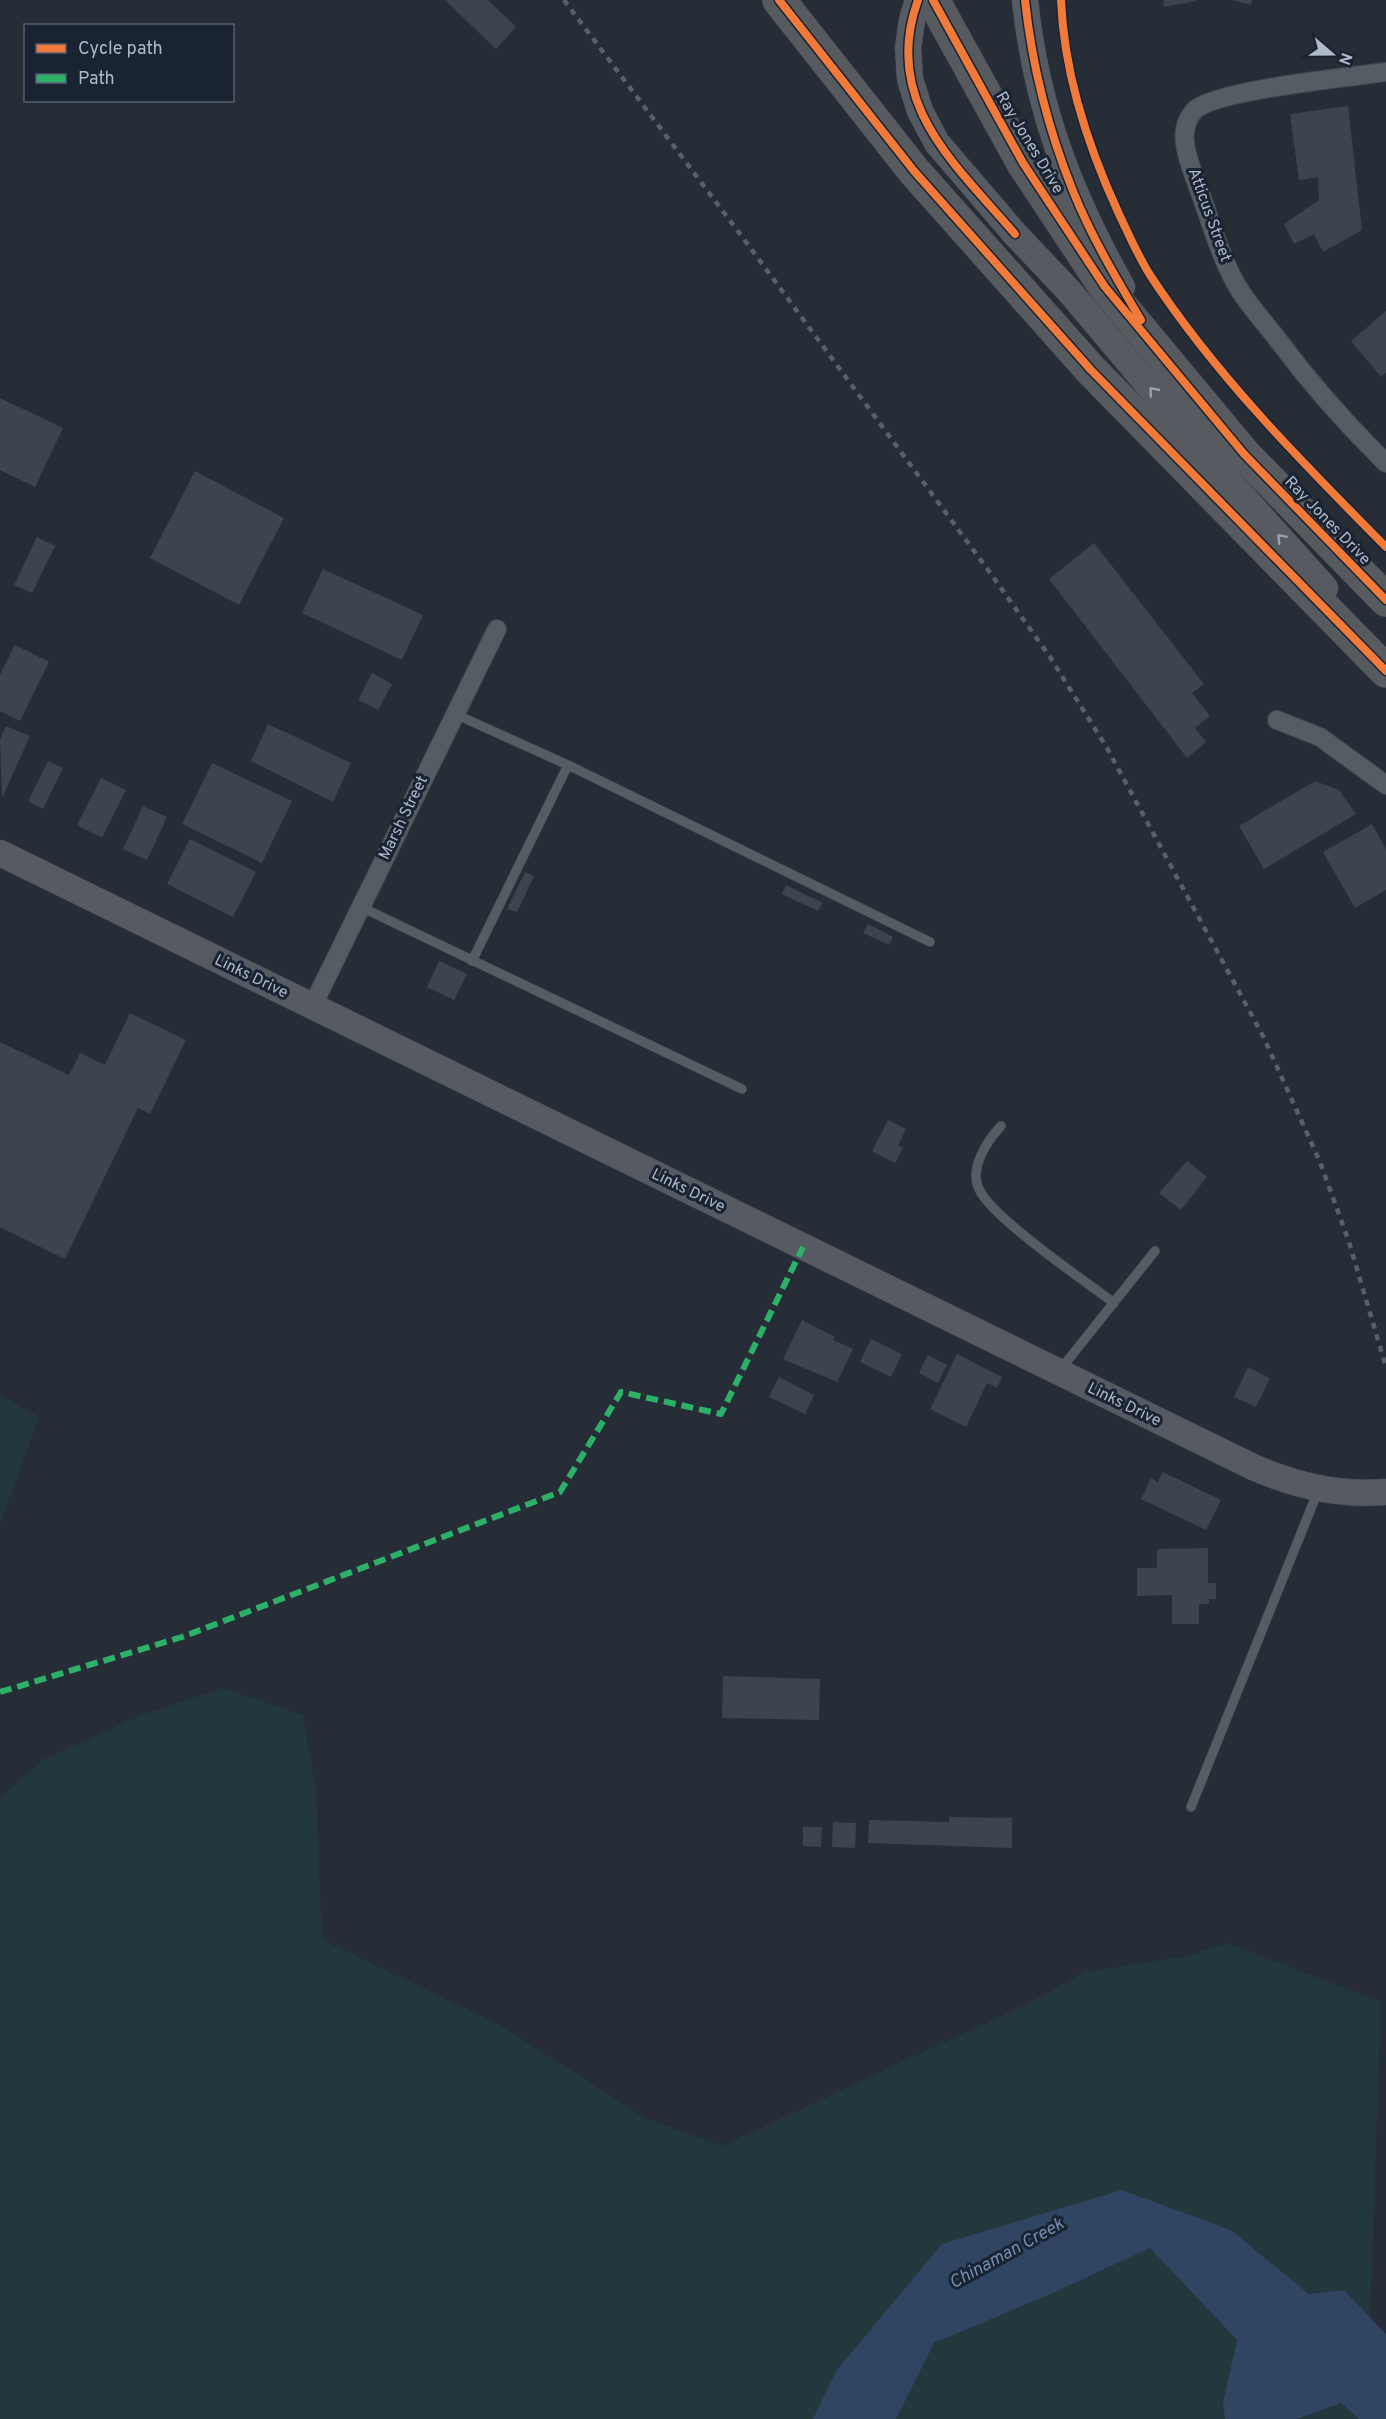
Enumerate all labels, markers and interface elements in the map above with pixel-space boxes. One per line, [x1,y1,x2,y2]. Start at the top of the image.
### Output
legend [24,24,234,102]
north arrow [1302,24,1362,84]
text: Cycle path [78,38,163,61]
text: N [1333,50,1356,67]
text: Path [78,68,115,91]
street label: Ray Jones Drive [991,88,1067,198]
street label: Atticus Street [1183,165,1235,265]
one-way arrow [1149,387,1160,398]
street label: Ray Jones Drive [1280,472,1374,570]
one-way arrow [1277,534,1288,545]
street label: Marsh Street [375,773,433,863]
street label: Links Drive [211,951,291,1003]
street label: Links Drive [648,1165,728,1217]
street label: Links Drive [1084,1379,1164,1431]
water label: Chinaman Creek [946,2213,1069,2295]

